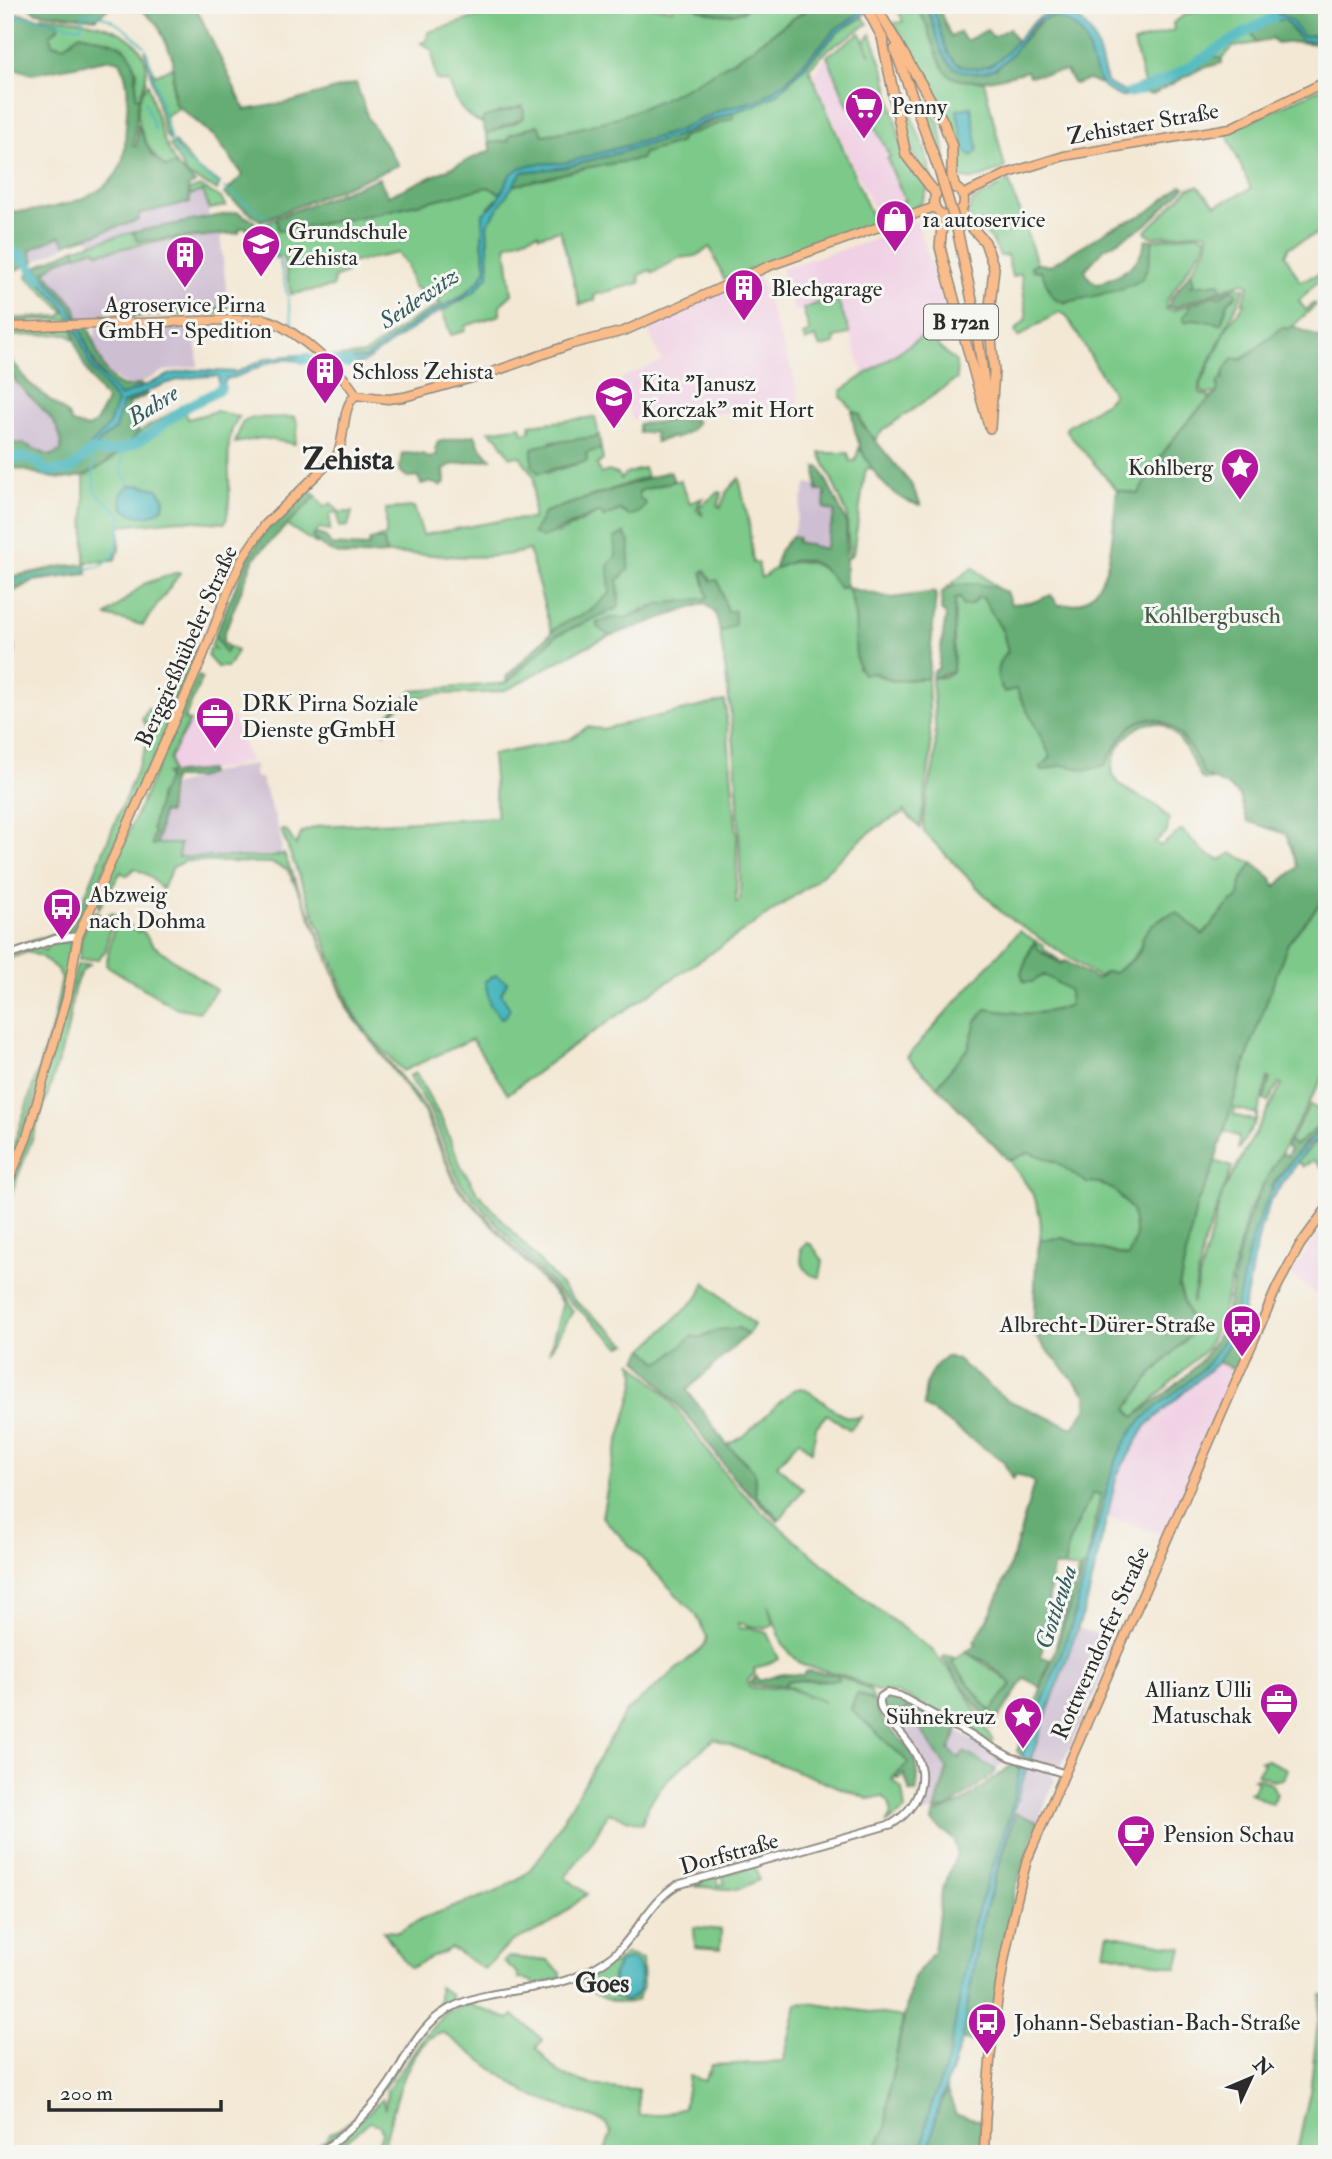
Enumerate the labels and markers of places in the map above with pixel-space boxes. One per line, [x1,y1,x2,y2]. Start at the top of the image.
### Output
supermarket icon: Penny [843,85,885,140]
place label: Penny [891,92,948,121]
shop icon: 1a autoservice [874,198,916,253]
place label: 1a autoservice [922,205,1046,234]
place label: Grundschule Zehista [288,217,408,272]
school or university icon: Grundschule Zehista [240,223,282,278]
building icon: Agroservice Pirna GmbH - Spedition [164,234,206,289]
building icon: Blechgarage [723,267,765,322]
place label: Blechgarage [771,274,883,303]
place label: Agroservice Pirna GmbH - Spedition [98,290,272,346]
building icon: Schloss Zehista [304,350,346,405]
place label: Schloss Zehista [352,357,494,386]
place label: Kita "Janusz Korczak" mit Hort [641,369,814,424]
school or university icon: Kita "Janusz Korczak" mit Hort [593,375,635,430]
place icon: Kohlberg [1219,446,1261,501]
place label: Kohlberg [1128,453,1214,482]
place label: DRK Pirna Soziale Dienste gGmbH [242,689,418,744]
office icon: DRK Pirna Soziale Dienste gGmbH [194,695,236,750]
place label: Abzweig nach Dohma [88,880,206,935]
bus stop icon: Abzweig nach Dohma [41,886,83,941]
bus stop icon: Albrecht-Dürer-Straße [1221,1303,1263,1358]
place label: Albrecht-Dürer-Straße [999,1310,1215,1339]
place label: Allianz Ulli Matuschak [1144,1675,1252,1730]
office icon: Allianz Ulli Matuschak [1258,1681,1300,1736]
place icon: Sühnekreuz [1002,1695,1044,1750]
place label: Sühnekreuz [886,1702,996,1731]
cafe icon: Pension Schau [1115,1813,1157,1868]
place label: Pension Schau [1163,1820,1295,1849]
bus stop icon: Johann-Sebastian-Bach-Straße [966,2001,1008,2056]
place label: Johann-Sebastian-Bach-Straße [1013,2008,1301,2037]

